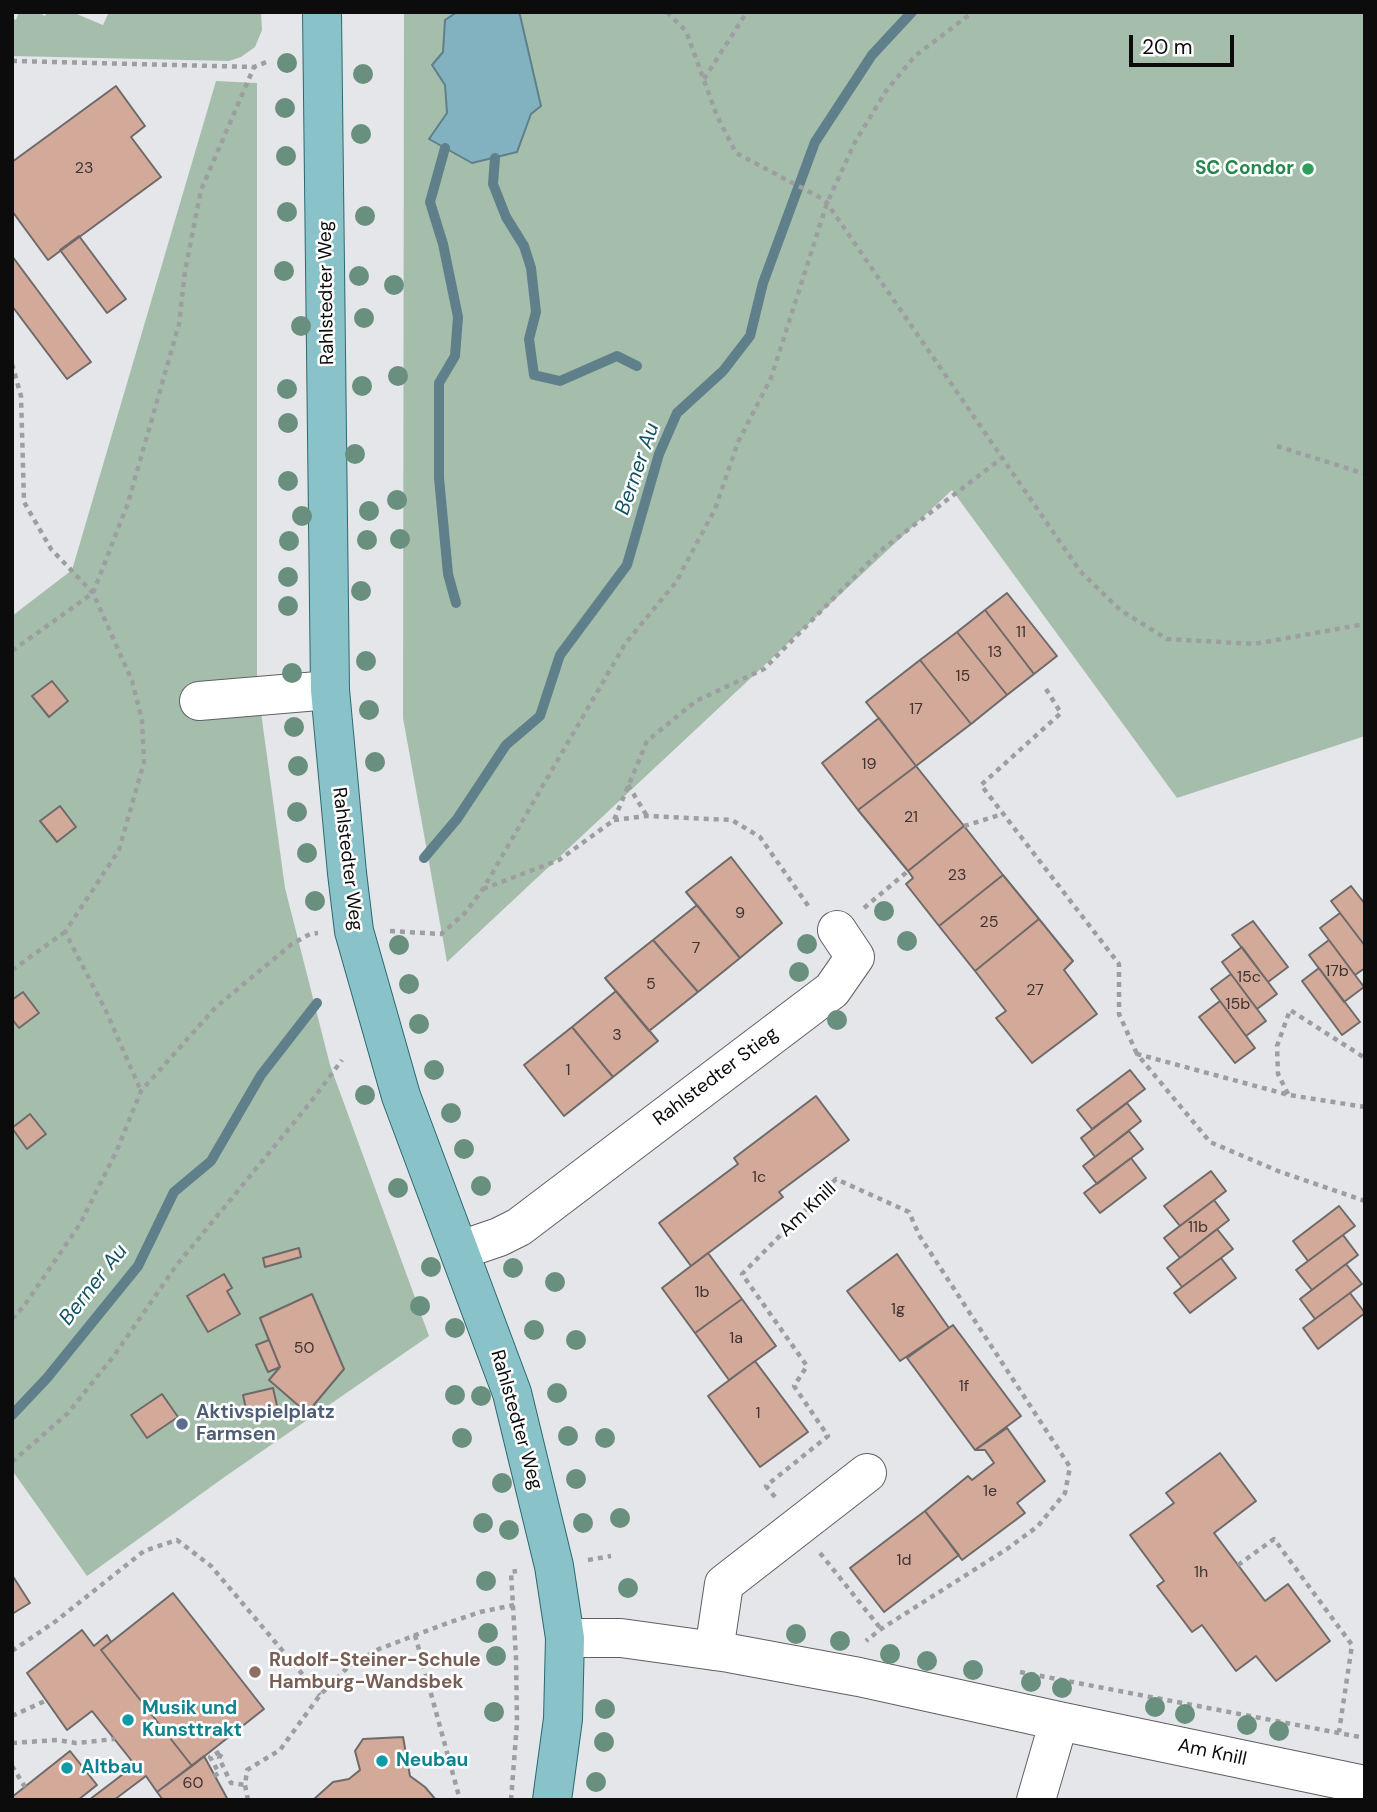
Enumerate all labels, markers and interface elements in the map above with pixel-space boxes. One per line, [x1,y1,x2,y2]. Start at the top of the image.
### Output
scale bar [1132,21,1237,65]
text: 20 m [1142,33,1193,61]
place label: SC Condor [1195,158,1294,180]
house number: 23 [75,159,93,179]
marker: SC Condor [1300,161,1316,177]
street label: Rahlstedter Weg [314,221,340,365]
water label: Berner Au [610,420,666,518]
house number: 11 [1016,623,1026,643]
house number: 13 [988,643,1002,663]
house number: 15 [956,667,970,687]
house number: 17 [909,700,923,720]
house number: 19 [861,755,877,775]
street label: Rahlstedter Weg [327,786,367,932]
house number: 21 [904,808,918,828]
house number: 23 [948,866,966,886]
house number: 9 [735,904,745,924]
house number: 25 [980,913,998,933]
house number: 7 [692,939,700,959]
house number: 17b [1325,962,1349,982]
house number: 15c [1237,968,1261,988]
house number: 5 [646,975,656,995]
house number: 27 [1026,981,1044,1001]
house number: 15b [1226,995,1250,1015]
street label: Rahlstedter Stieg [649,1023,783,1131]
house number: 3 [612,1026,622,1046]
house number: 1 [566,1061,570,1081]
house number: 1c [752,1168,766,1188]
street label: Am Knill [775,1178,841,1242]
house number: 11b [1188,1218,1208,1238]
water label: Berner Au [55,1239,133,1331]
house number: 1b [694,1283,710,1303]
house number: 1g [891,1300,905,1320]
house number: 1a [729,1329,743,1349]
house number: 50 [294,1339,314,1359]
street label: Rahlstedter Weg [485,1347,547,1493]
house number: 1f [959,1377,969,1397]
place label: Aktivspielplatz Farmsen [196,1402,335,1446]
house number: 1 [756,1404,760,1424]
marker: Aktivspielplatz Farmsen [174,1416,190,1432]
house number: 1e [983,1482,997,1502]
house number: 1d [896,1551,912,1571]
house number: 1h [1194,1563,1208,1583]
place label: Rudolf-Steiner-Schule Hamburg-Wandsbek [269,1650,481,1694]
marker: Rudolf-Steiner-Schule Hamburg-Wandsbek [247,1664,263,1680]
place label: Musik und Kunsttrakt [142,1698,242,1742]
marker: Musik und Kunsttrakt [120,1712,136,1728]
street label: Am Knill [1176,1735,1248,1771]
place label: Neubau [396,1750,468,1772]
marker: Neubau [374,1753,390,1769]
place label: Altbau [81,1757,143,1779]
marker: Altbau [59,1760,75,1776]
house number: 60 [183,1774,203,1794]

